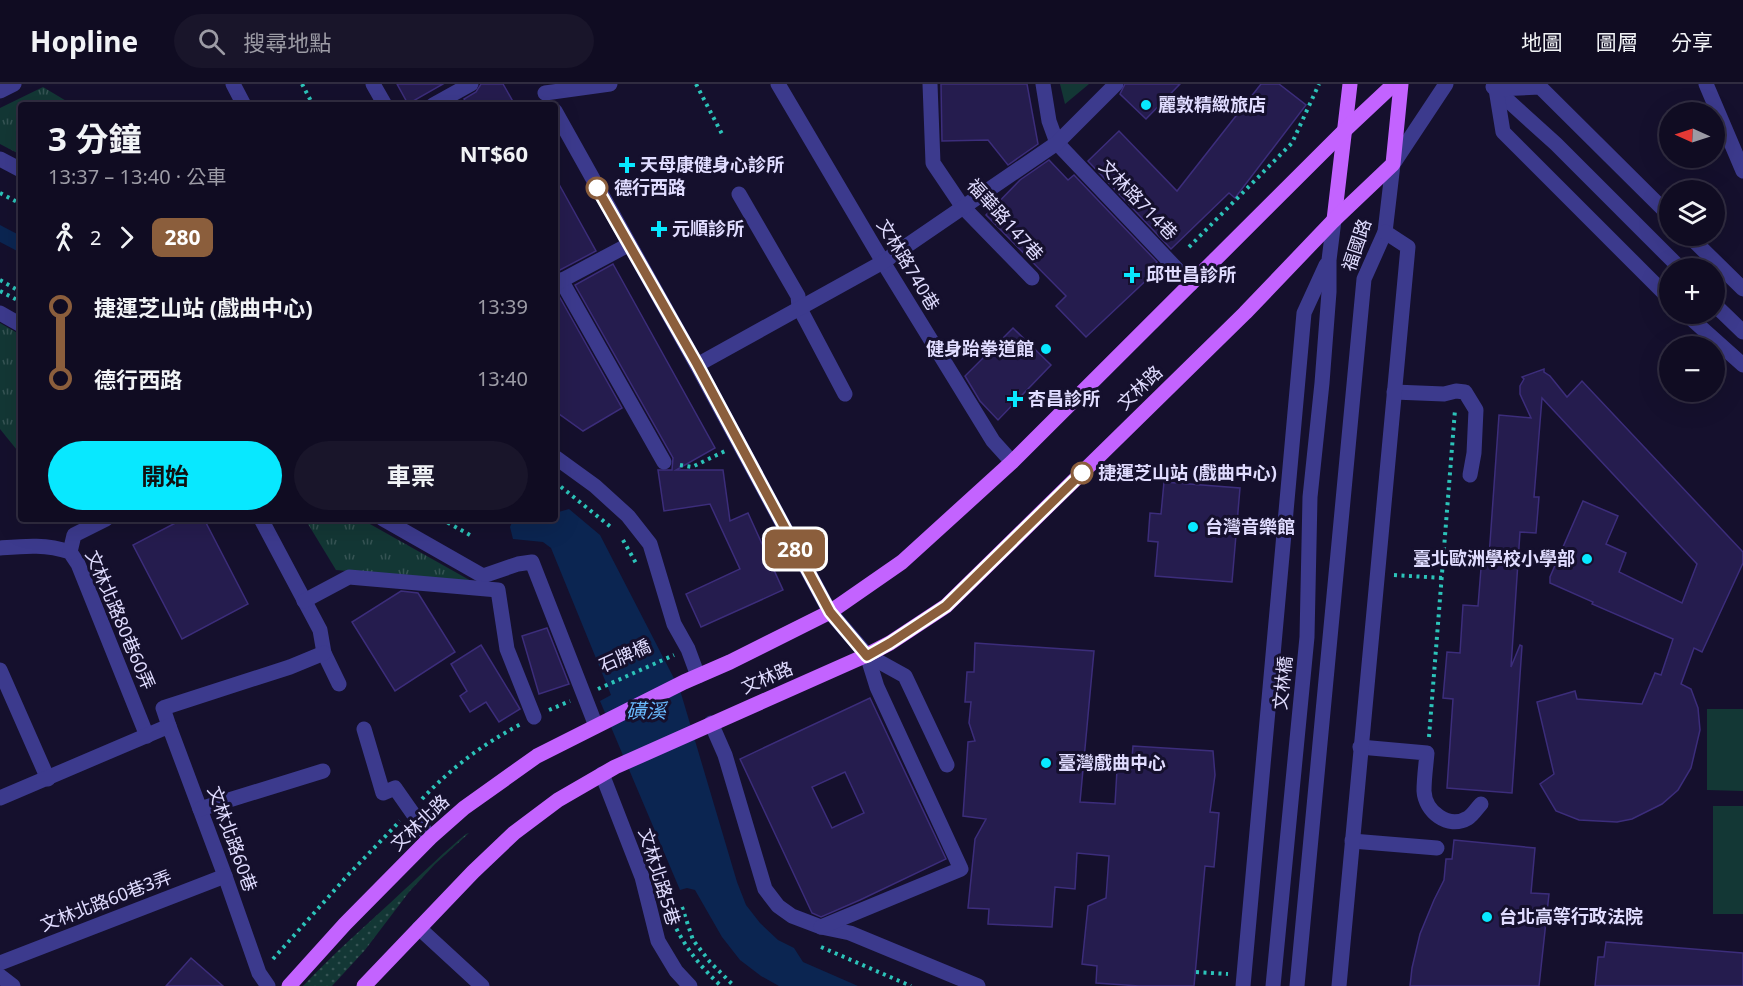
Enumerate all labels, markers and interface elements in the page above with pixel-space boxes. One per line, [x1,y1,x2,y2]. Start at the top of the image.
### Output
search box [174,14,594,68]
text: Hopline [30,22,138,60]
icon: search [195,25,228,58]
text: 搜尋地點 [243,27,331,57]
text: 地圖 [1521,28,1563,56]
text: 圖層 [1596,28,1638,56]
text: 分享 [1671,28,1713,56]
place label: 麗敦精緻旅店 [1158,92,1266,116]
marker: 麗敦精緻旅店 [1139,98,1153,112]
north arrow [1659,102,1725,168]
map controls [1659,102,1725,402]
text: 3 分鐘 [48,116,141,161]
text: NT$60 [460,138,528,168]
place label: 天母康健身心診所 [640,152,784,176]
street label: 文林路714巷 [1094,154,1183,245]
marker: 天母康健身心診所 [618,156,636,174]
text: 13:37 – 13:40 · 公車 [48,163,226,190]
street label: 福華路147巷 [962,173,1049,266]
place label: 德行西路 [614,175,686,199]
marker: 德行西路 [586,177,608,199]
button: layers [1659,180,1725,246]
street label: 文林路740巷 [872,214,946,315]
street label: 福國路 [1336,215,1376,274]
place label: 元順診所 [672,216,744,240]
marker: 元順診所 [650,220,668,238]
icon: walk [48,221,81,254]
icon: forward [110,221,143,254]
text: 280 [164,223,201,251]
text: 2 [90,224,101,251]
button: + [1659,258,1725,324]
place label: 邱世昌診所 [1146,262,1236,286]
marker: 邱世昌診所 [1123,266,1141,284]
text: 捷運芝山站 (戲曲中心) [94,292,313,322]
text: 13:39 [477,293,528,320]
place label: 健身跆拳道館 [926,336,1034,360]
button: − [1659,336,1725,402]
marker: 健身跆拳道館 [1039,342,1053,356]
street label: 文林路 [1112,360,1167,415]
text: 德行西路 [94,364,182,394]
text: 13:40 [477,365,528,392]
place label: 杏昌診所 [1028,386,1100,410]
marker: 杏昌診所 [1006,390,1024,408]
button: 開始 [48,441,282,510]
button: 車票 [294,441,528,510]
place label: 捷運芝山站 (戲曲中心) [1098,460,1277,484]
marker: 捷運芝山站 (戲曲中心) [1071,462,1093,484]
place label: 台灣音樂館 [1205,514,1295,538]
marker: 台灣音樂館 [1186,520,1200,534]
line badge: 280 [760,530,830,568]
text: 280 [777,535,813,563]
street label: 文林北路80巷60弄 [81,546,161,693]
place label: 臺北歐洲學校小學部 [1413,546,1575,570]
marker: 臺北歐洲學校小學部 [1580,552,1594,566]
street label: 石牌橋 [595,633,654,677]
street label: 文林路 [737,655,796,699]
street label: 文林橋 [1267,655,1297,711]
water label: 磺溪 [626,697,669,724]
place label: 臺灣戲曲中心 [1058,750,1166,774]
marker: 臺灣戲曲中心 [1039,756,1053,770]
street label: 文林北路60巷 [203,783,263,895]
street label: 文林北路 [385,789,454,856]
street label: 文林北路5巷 [634,825,686,928]
street label: 文林北路60巷3弄 [37,864,175,936]
place label: 台北高等行政法院 [1499,904,1643,928]
marker: 台北高等行政法院 [1480,910,1494,924]

